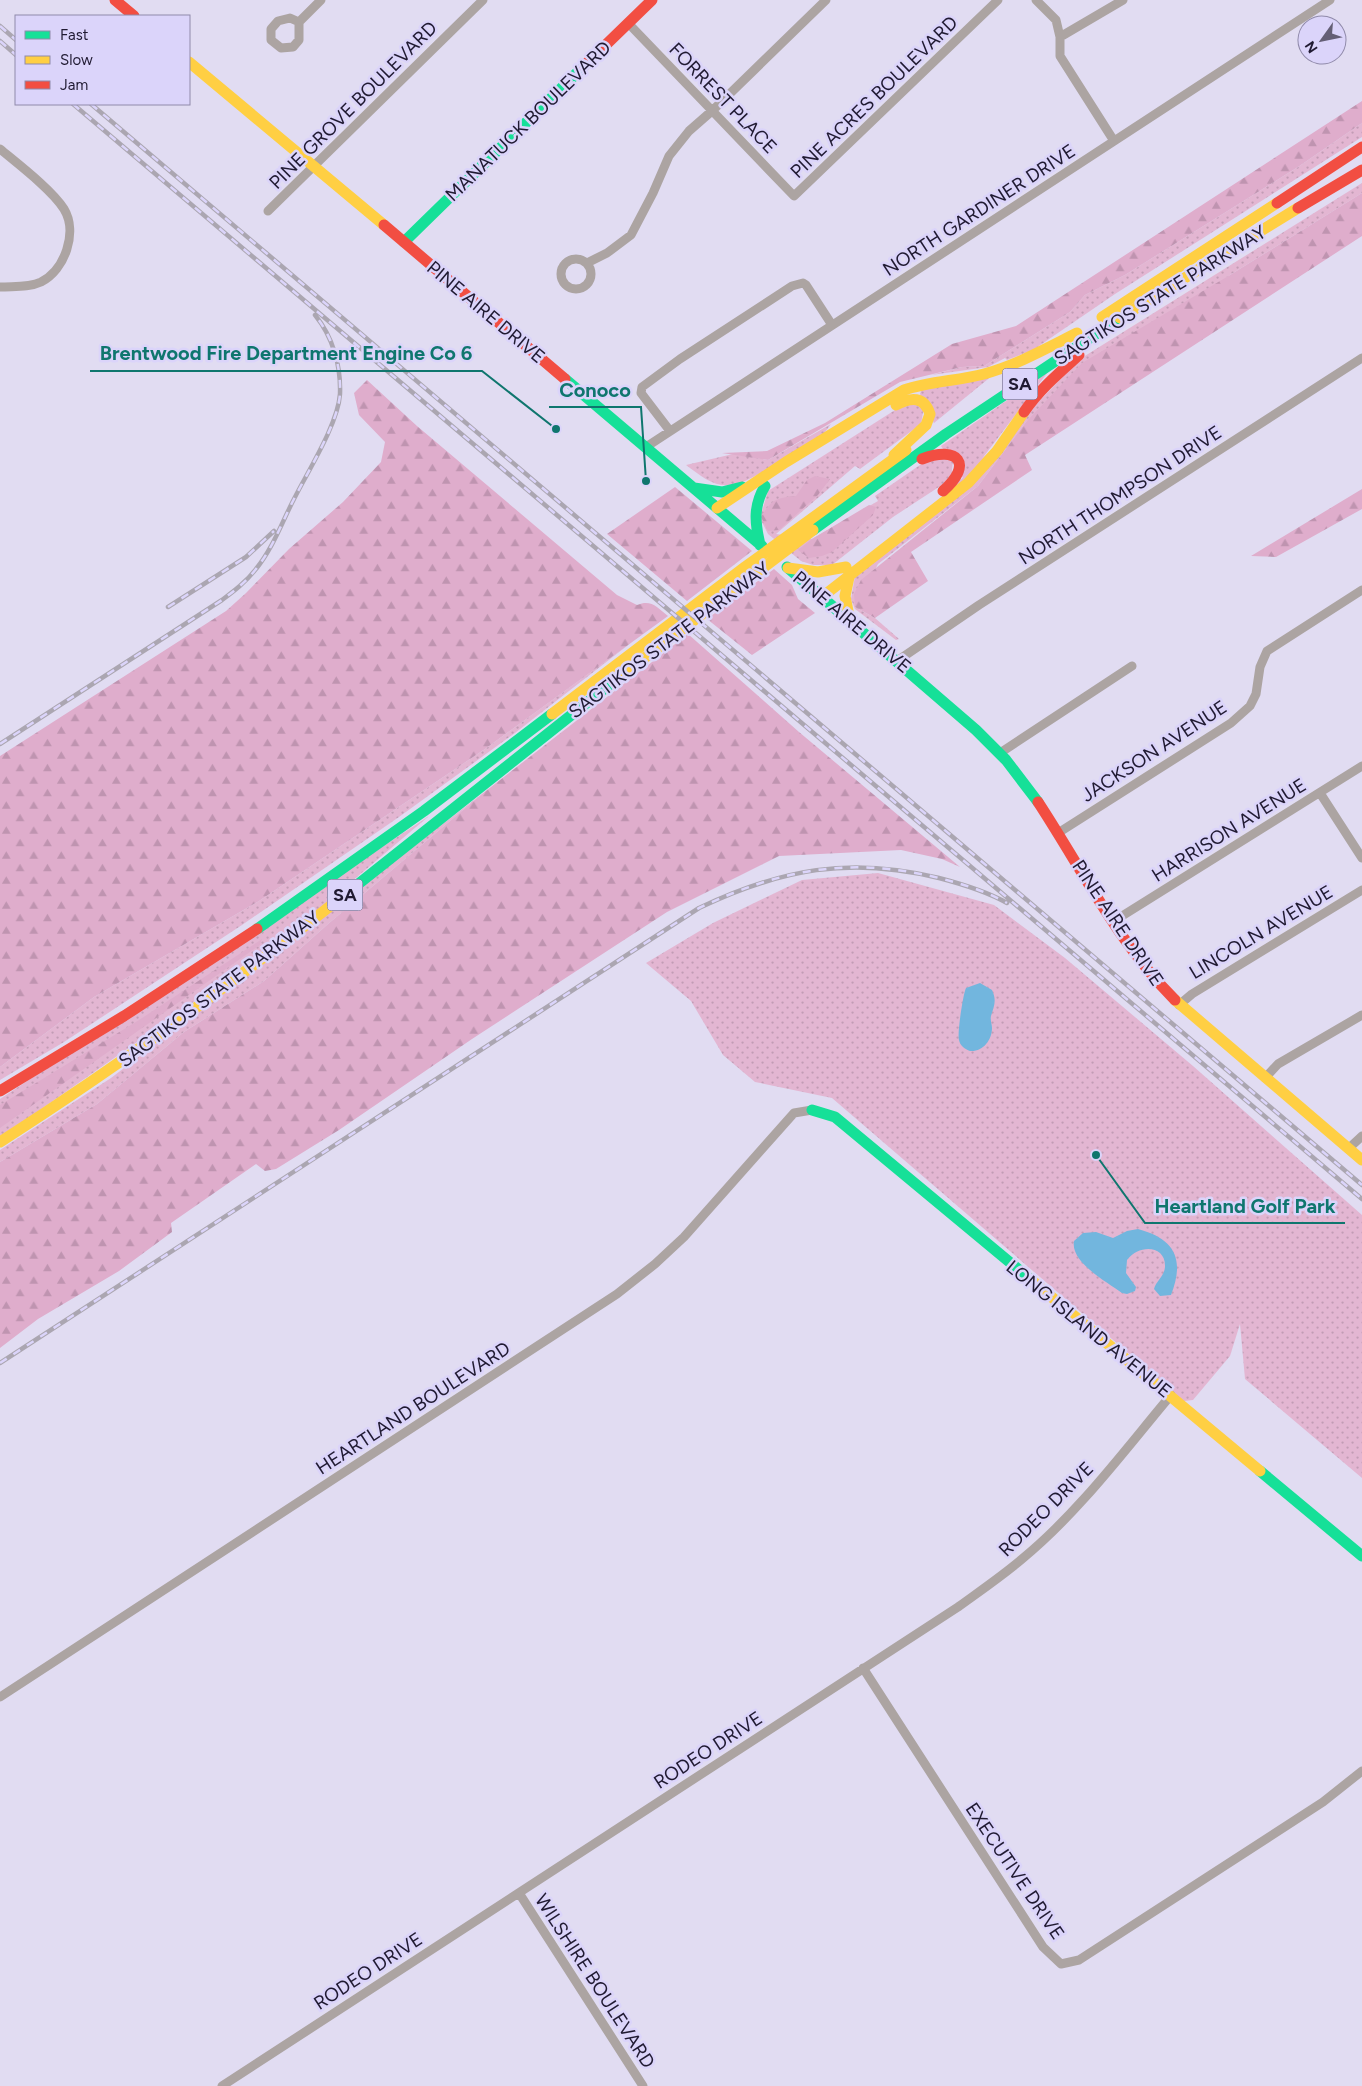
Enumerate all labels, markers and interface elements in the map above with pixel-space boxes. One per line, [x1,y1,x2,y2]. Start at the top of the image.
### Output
street label: PINE ACRES BOULEVARD [786,11,962,183]
legend [15,15,190,105]
north arrow [1297,15,1347,65]
street label: PINE GROVE BOULEVARD [264,16,442,194]
text: Fast [60,26,89,44]
street label: MANATUCK BOULEVARD [440,36,616,206]
street label: FORREST PLACE [664,38,782,158]
text: N [1301,38,1322,56]
text: Slow [60,51,93,69]
text: Jam [60,76,88,94]
street label: NORTH GARDINER DRIVE [878,139,1080,281]
street label: SAGTIKOS STATE PARKWAY [1050,220,1271,370]
street label: PINE AIRE DRIVE [422,256,550,368]
callout: Brentwood Fire Department Engine Co 6 [90,336,482,371]
text: Brentwood Fire Department Engine Co 6 [100,341,472,365]
road number: SA [1002,368,1038,399]
callout: Conoco [549,372,641,407]
text: Conoco [559,378,631,402]
street label: NORTH THOMPSON DRIVE [1014,421,1226,569]
street label: SAGTIKOS STATE PARKWAY [564,557,774,723]
street label: PINE AIRE DRIVE [788,566,916,678]
street label: JACKSON AVENUE [1077,695,1231,807]
street label: HARRISON AVENUE [1148,773,1310,887]
street label: PINE AIRE DRIVE [1067,856,1169,990]
road number: SA [328,880,362,910]
street label: LINCOLN AVENUE [1185,880,1337,984]
street label: SAGTIKOS STATE PARKWAY [114,906,324,1072]
callout: Heartland Golf Park [1145,1188,1345,1223]
text: Heartland Golf Park [1155,1194,1336,1218]
street label: LONG ISLAND AVENUE [1002,1255,1176,1403]
street label: HEARTLAND BOULEVARD [312,1337,514,1479]
street label: RODEO DRIVE [994,1457,1098,1561]
street label: RODEO DRIVE [649,1706,767,1794]
street label: EXECUTIVE DRIVE [961,1798,1069,1944]
street label: WILSHIRE BOULEVARD [530,1889,660,2073]
street label: RODEO DRIVE [309,1927,427,2015]

